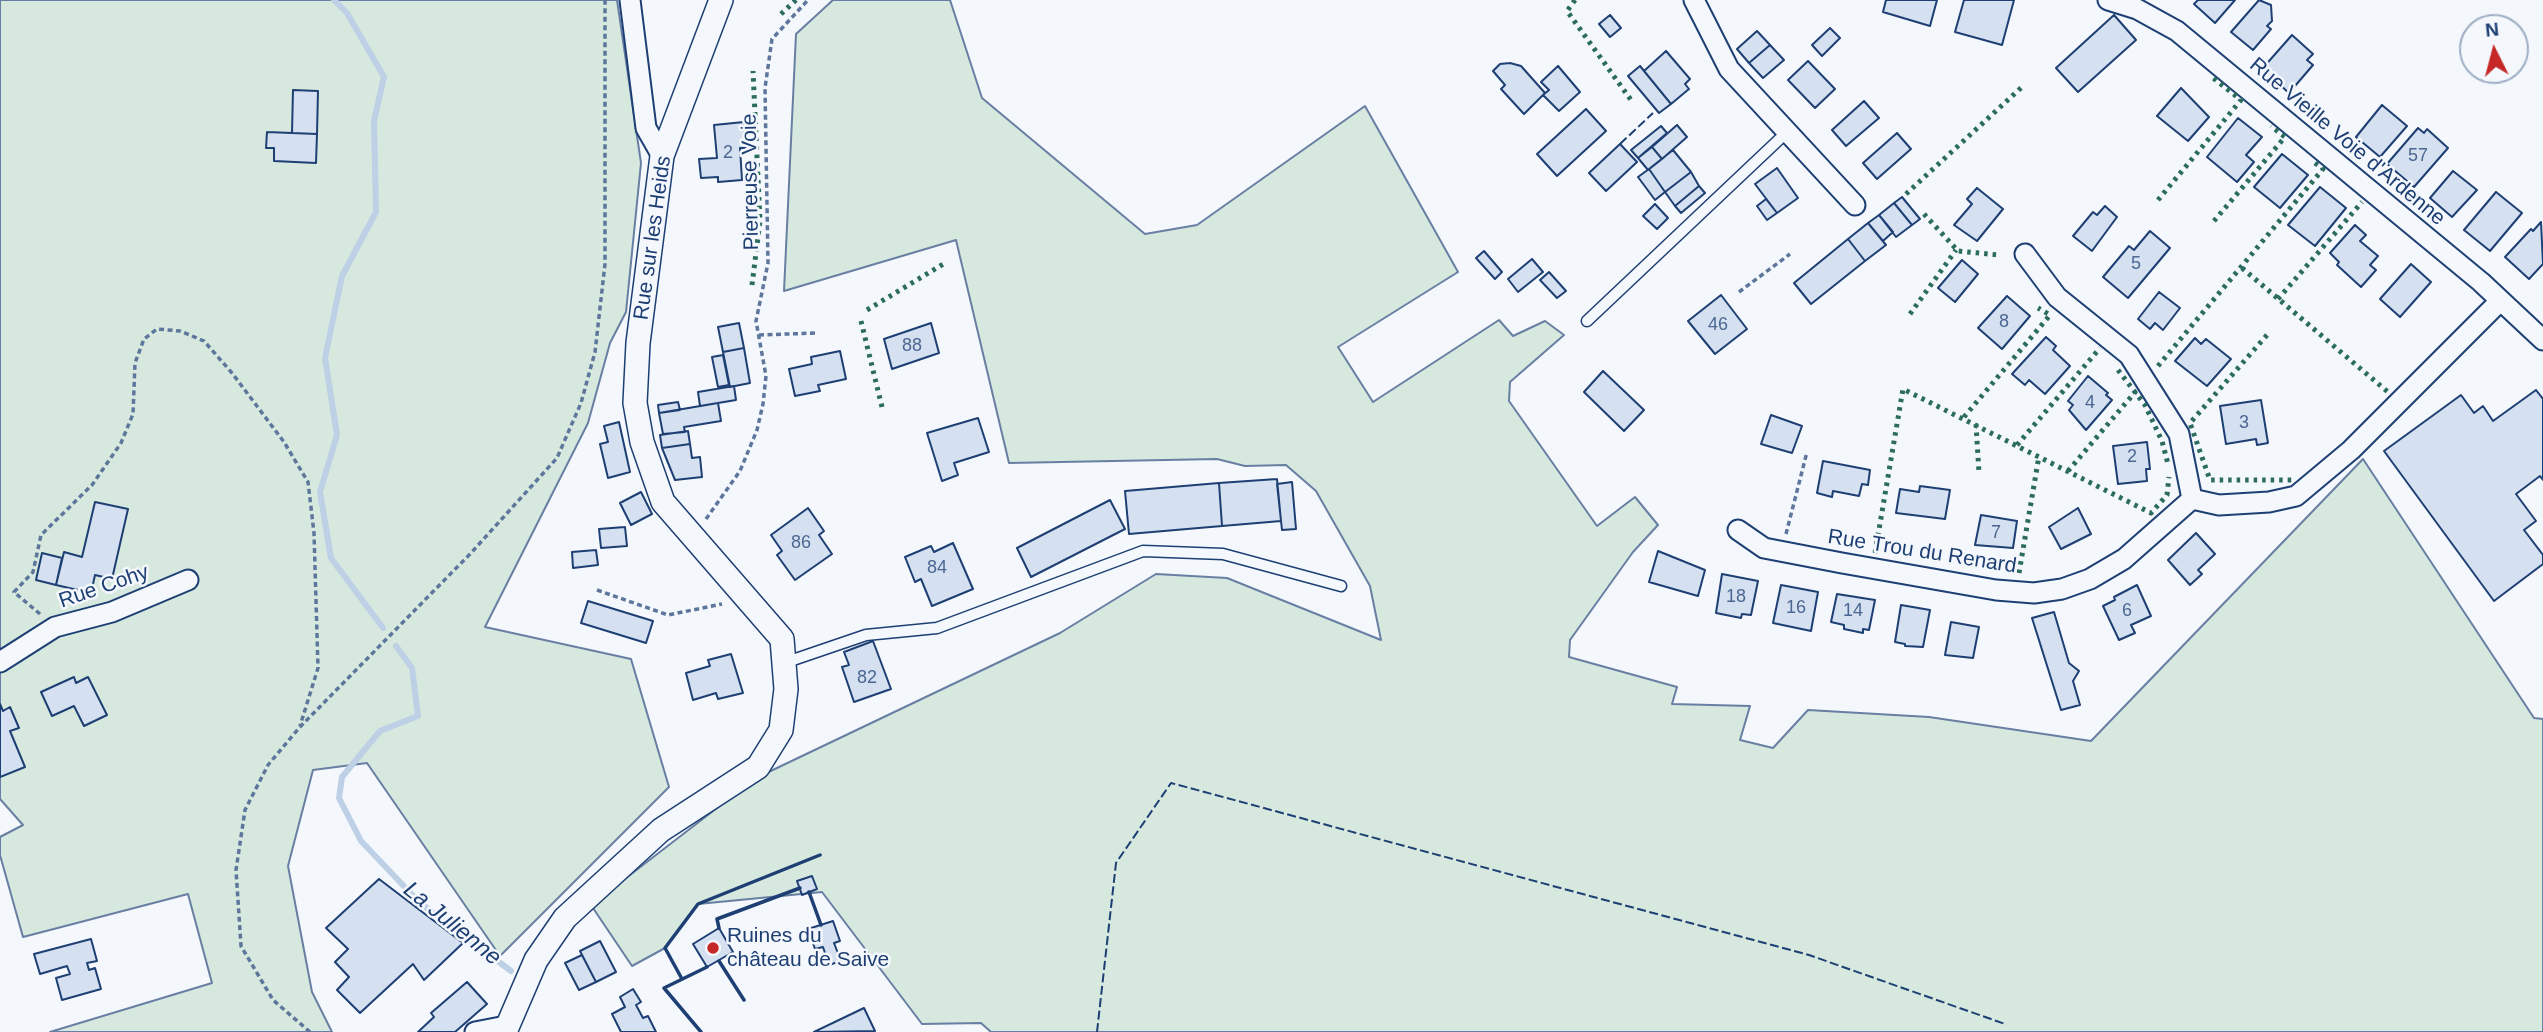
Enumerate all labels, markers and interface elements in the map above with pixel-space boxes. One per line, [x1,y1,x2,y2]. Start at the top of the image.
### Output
north arrow [2459,14,2529,84]
text: N [2484,18,2500,41]
street label: Rue Vieille Voie d'Ardenne [2244,53,2450,231]
street label: Pierreuse Voie [737,113,765,251]
house number: 2 [723,142,733,164]
house number: 57 [2408,145,2428,167]
street label: Rue sur les Heids [629,154,677,322]
house number: 5 [2131,253,2141,275]
house number: 8 [1999,311,2009,333]
house number: 46 [1708,314,1728,336]
house number: 88 [902,335,922,357]
house number: 4 [2085,392,2095,414]
house number: 3 [2239,412,2249,434]
house number: 2 [2127,446,2137,468]
house number: 7 [1991,522,2001,544]
street label: Rue Trou du Renard [1826,525,2018,579]
house number: 86 [791,532,811,554]
house number: 84 [927,557,947,579]
street label: Rue Cohy [56,560,152,614]
house number: 18 [1726,586,1746,608]
house number: 16 [1786,597,1806,619]
house number: 14 [1843,600,1863,622]
house number: 6 [2122,600,2132,622]
house number: 82 [857,667,877,689]
water label: La Julienne [398,876,506,972]
place label: Ruines du château de Saive [727,923,889,973]
marker: Ruines du château de Saive [705,940,721,956]

